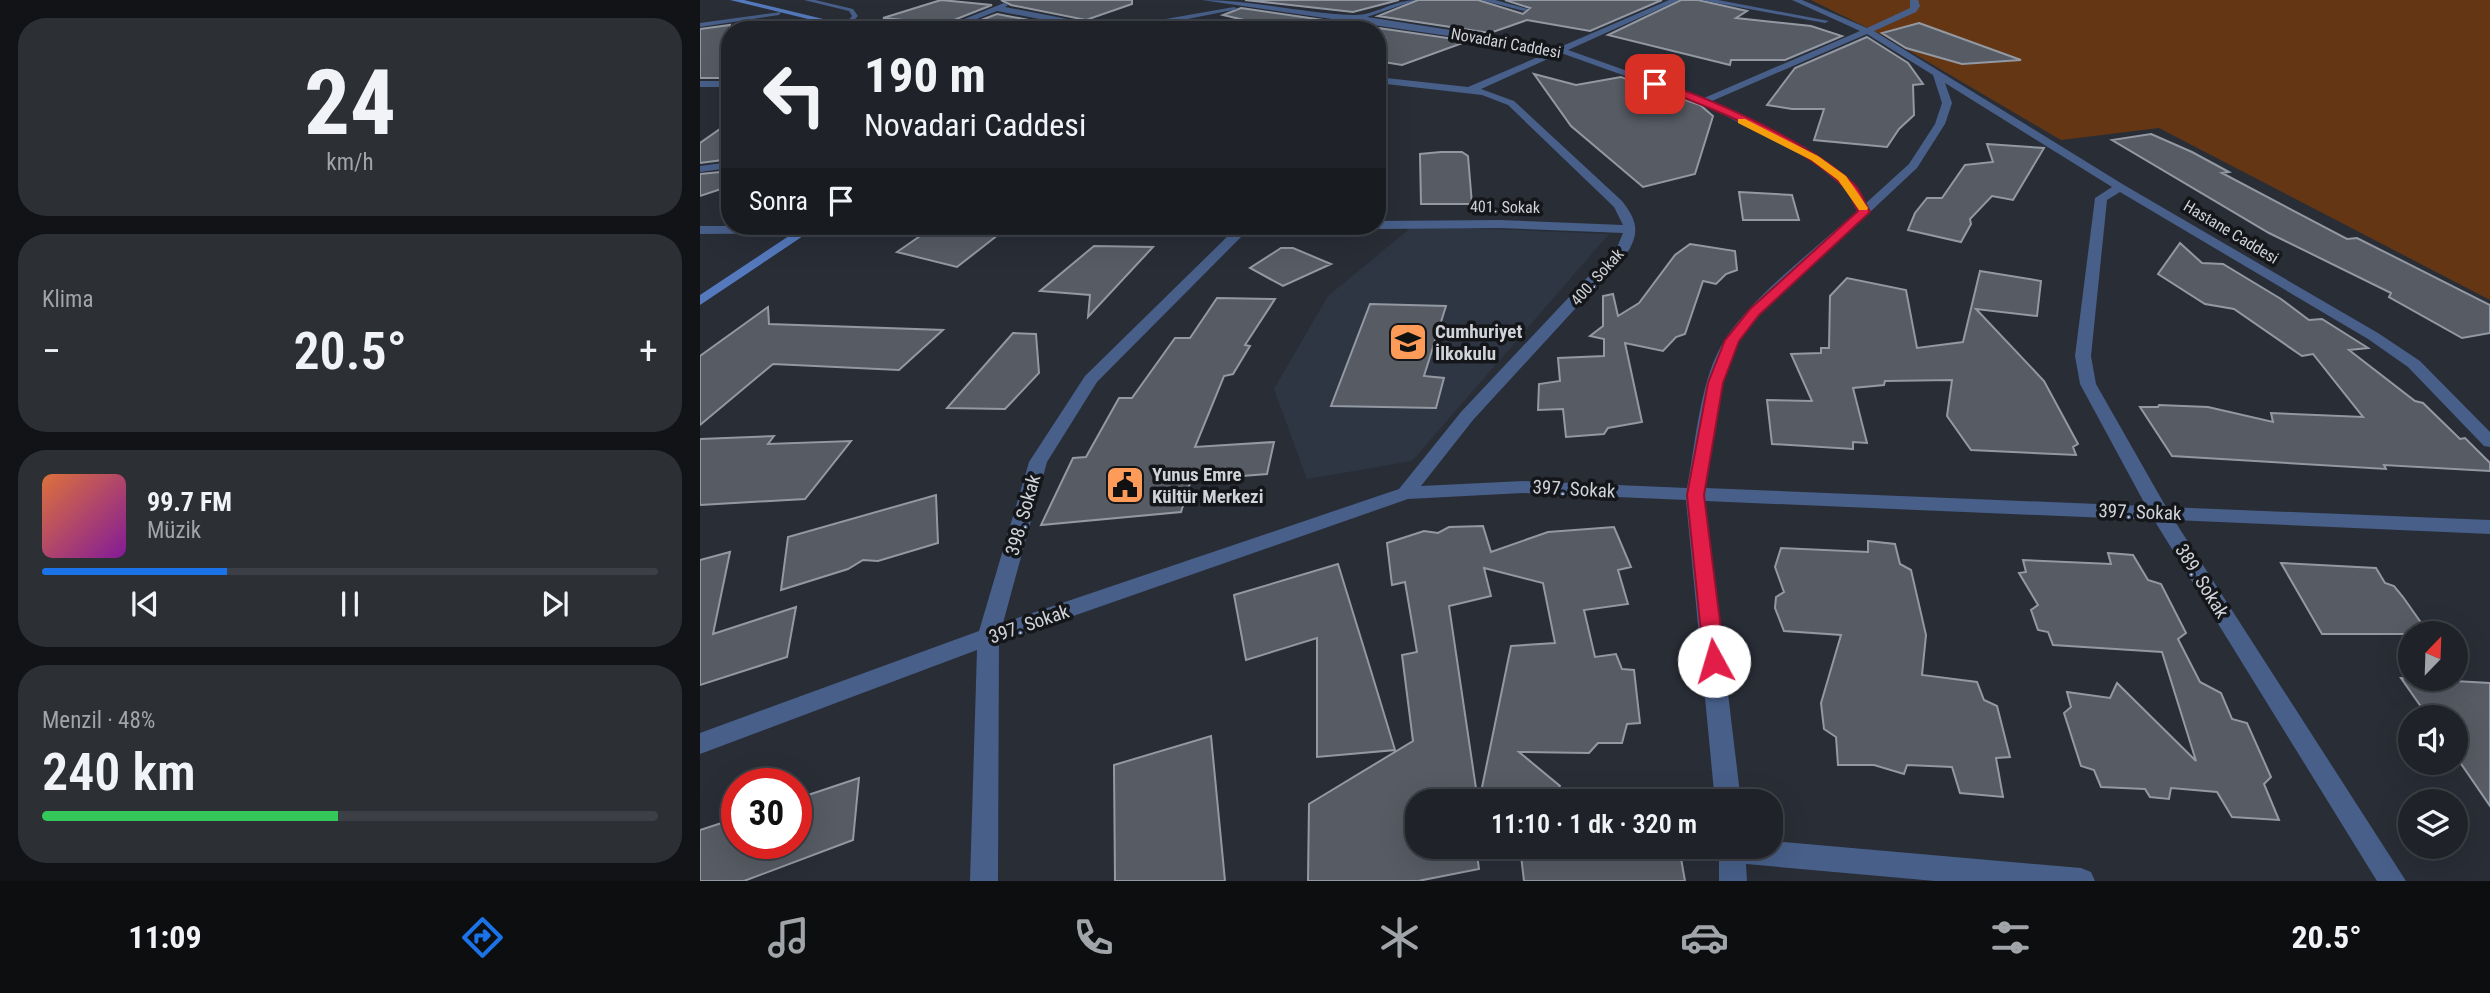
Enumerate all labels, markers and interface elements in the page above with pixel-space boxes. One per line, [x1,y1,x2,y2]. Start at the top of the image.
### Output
street label: Novadari Caddesi [1450,24,1562,62]
text: 190 m [864,47,986,104]
icon: left [749,49,840,140]
text: 24 [304,50,396,156]
pin [1625,54,1685,114]
icon: arrive [1636,65,1674,103]
text: Novadari Caddesi [864,106,1086,144]
text: km/h [326,149,374,176]
icon: arrive [822,182,860,220]
text: Sonra [749,186,808,216]
street label: Hastane Caddesi [2180,196,2282,268]
street label: 401. Sokak [1470,197,1541,217]
street label: 400. Sokak [1567,244,1628,309]
text: Klima [42,286,93,313]
place label: Cumhuriyet İlkokulu [1435,320,1522,365]
text: 20.5° [293,321,407,382]
school or university icon: Cumhuriyet İlkokulu [1387,321,1429,363]
text: − [42,329,61,373]
text: + [639,329,658,373]
place label: Yunus Emre Kültür Merkezi [1152,463,1263,508]
public building icon: Yunus Emre Kültür Merkezi [1104,464,1146,506]
street label: 398. Sokak [1000,471,1046,558]
street label: 397. Sokak [1532,475,1617,503]
text: 99.7 FM [147,487,232,517]
street label: 397. Sokak [2098,499,2182,525]
text: Müzik [147,517,201,544]
street label: 389. Sokak [2170,540,2234,623]
icon: previous [126,585,164,623]
icon: pause [331,585,369,623]
icon: next [536,585,574,623]
street label: 397. Sokak [986,599,1072,648]
north arrow [2398,621,2468,691]
map controls [2398,621,2468,859]
position arrow [1677,624,1751,698]
button: sound [2398,705,2468,775]
text: Menzil · 48% [42,707,155,734]
text: 240 km [42,742,196,803]
speed limit sign: 30 [721,768,812,859]
button: layers [2398,789,2468,859]
text: 11:10 · 1 dk · 320 m [1491,809,1697,839]
icon: directions [458,913,507,962]
icon: music [764,913,813,962]
icon: phone [1069,913,1118,962]
icon: climate [1375,913,1424,962]
icon: car [1680,913,1729,962]
icon: filters [1986,913,2035,962]
text: 11:09 [128,918,202,956]
text: 20.5° [2291,918,2362,956]

